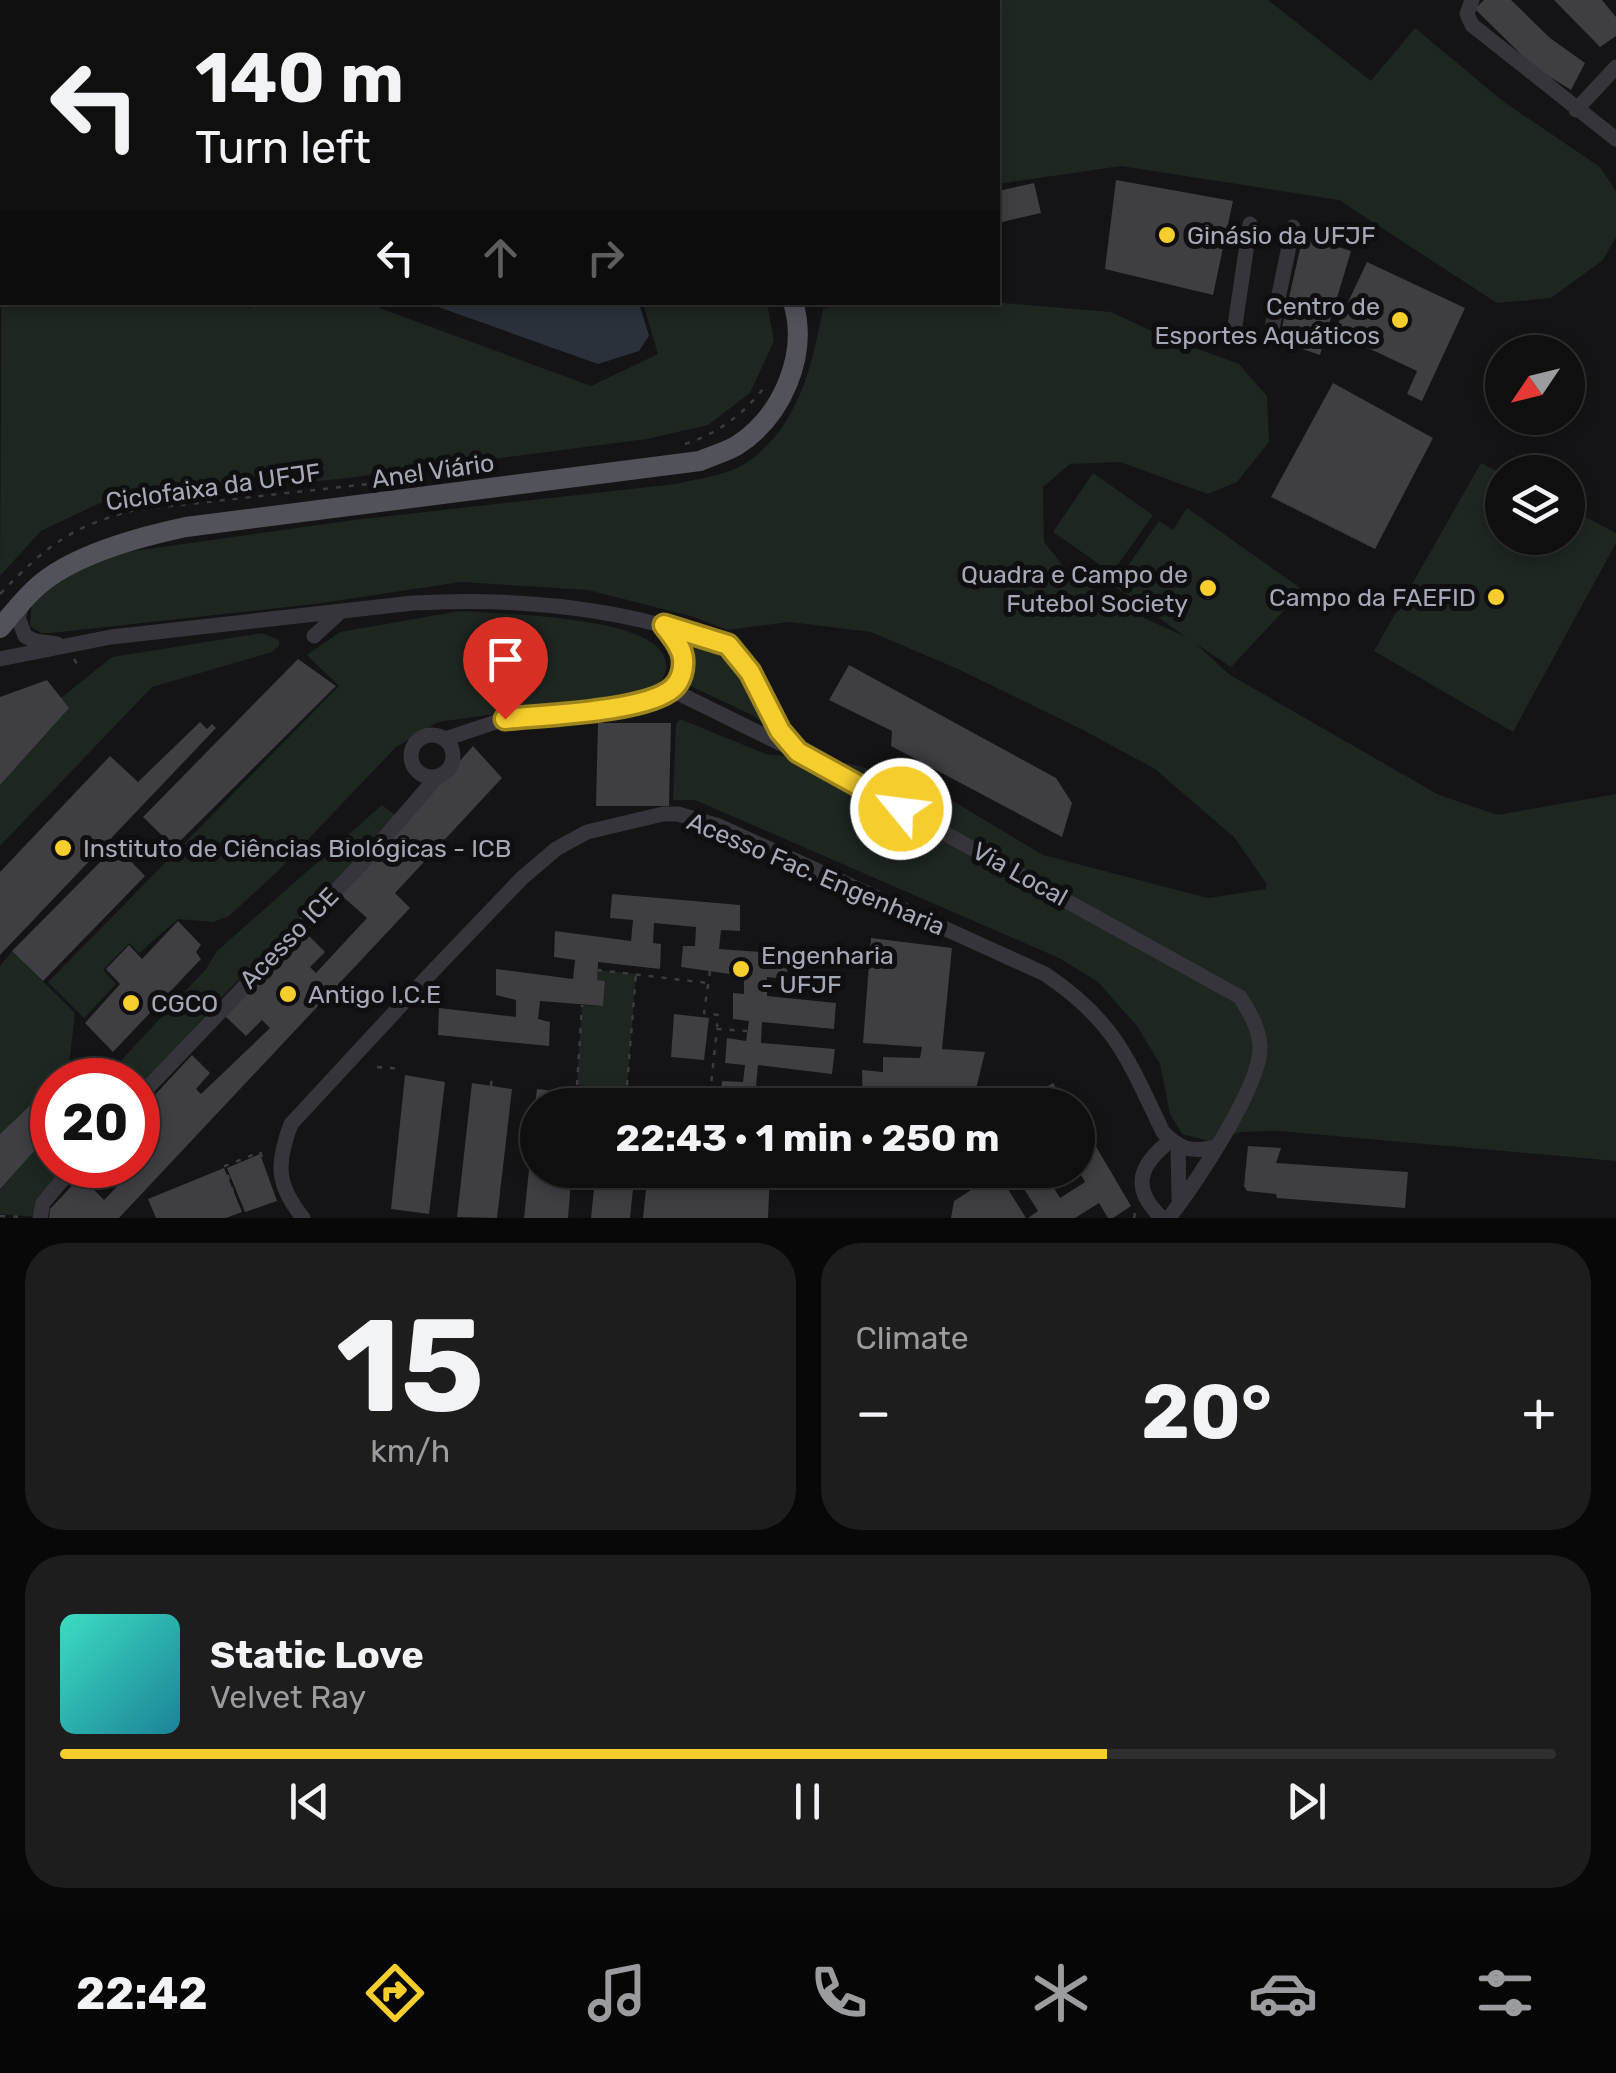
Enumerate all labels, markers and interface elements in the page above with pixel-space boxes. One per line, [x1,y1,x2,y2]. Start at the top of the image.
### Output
text: 140 m [195,37,404,120]
icon: left [30,40,160,170]
text: Turn left [195,121,371,174]
place label: Ginásio da UFJF [1187,221,1376,250]
marker: Ginásio da UFJF [1156,224,1178,246]
icon: left [368,230,423,285]
icon: ahead [473,230,528,285]
icon: right [578,230,633,285]
place label: Centro de Esportes Aquáticos [1154,292,1380,350]
marker: Centro de Esportes Aquáticos [1389,309,1411,331]
north arrow [1485,335,1585,435]
map controls [1485,335,1585,555]
street label: Anel Viário [370,448,496,494]
button: layers [1485,455,1585,555]
street label: Ciclofaixa da UFJF [104,458,322,516]
place label: Quadra e Campo de Futebol Society [961,560,1188,618]
marker: Quadra e Campo de Futebol Society [1197,577,1219,599]
place label: Campo da FAEFID [1269,583,1476,612]
marker: Campo da FAEFID [1485,586,1507,608]
pin [463,617,548,720]
icon: arrive [478,632,533,687]
position arrow [849,757,953,861]
street label: Acesso Fac. Engenharia [683,807,949,941]
place label: Instituto de Ciências Biológicas - ICB [83,834,511,863]
street label: Via Local [967,836,1073,912]
marker: Instituto de Ciências Biológicas - ICB [52,837,74,859]
street label: Acesso ICE [234,882,344,994]
place label: Engenharia - UFJF [761,941,894,999]
marker: Engenharia - UFJF [730,958,752,980]
place label: Antigo I.C.E [308,980,441,1009]
marker: Antigo I.C.E [277,983,299,1005]
place label: CGCO [151,989,218,1018]
marker: CGCO [120,992,142,1014]
speed limit sign: 20 [30,1058,160,1188]
text: 22:43 · 1 min · 250 m [615,1115,1000,1161]
text: 15 [336,1289,485,1444]
text: Climate [856,1319,969,1357]
text: 20° [1141,1368,1272,1457]
text: − [856,1380,891,1445]
text: + [1522,1380,1556,1445]
text: km/h [370,1432,450,1470]
text: Static Love [210,1632,424,1678]
text: Velvet Ray [210,1678,366,1716]
icon: previous [282,1774,337,1829]
icon: pause [780,1774,835,1829]
icon: next [1279,1774,1334,1829]
icon: directions [360,1958,430,2028]
icon: music [582,1958,652,2028]
icon: phone [804,1958,874,2028]
icon: climate [1026,1958,1096,2028]
icon: car [1248,1958,1318,2028]
icon: filters [1470,1958,1540,2028]
text: 22:42 [76,1967,208,2020]

